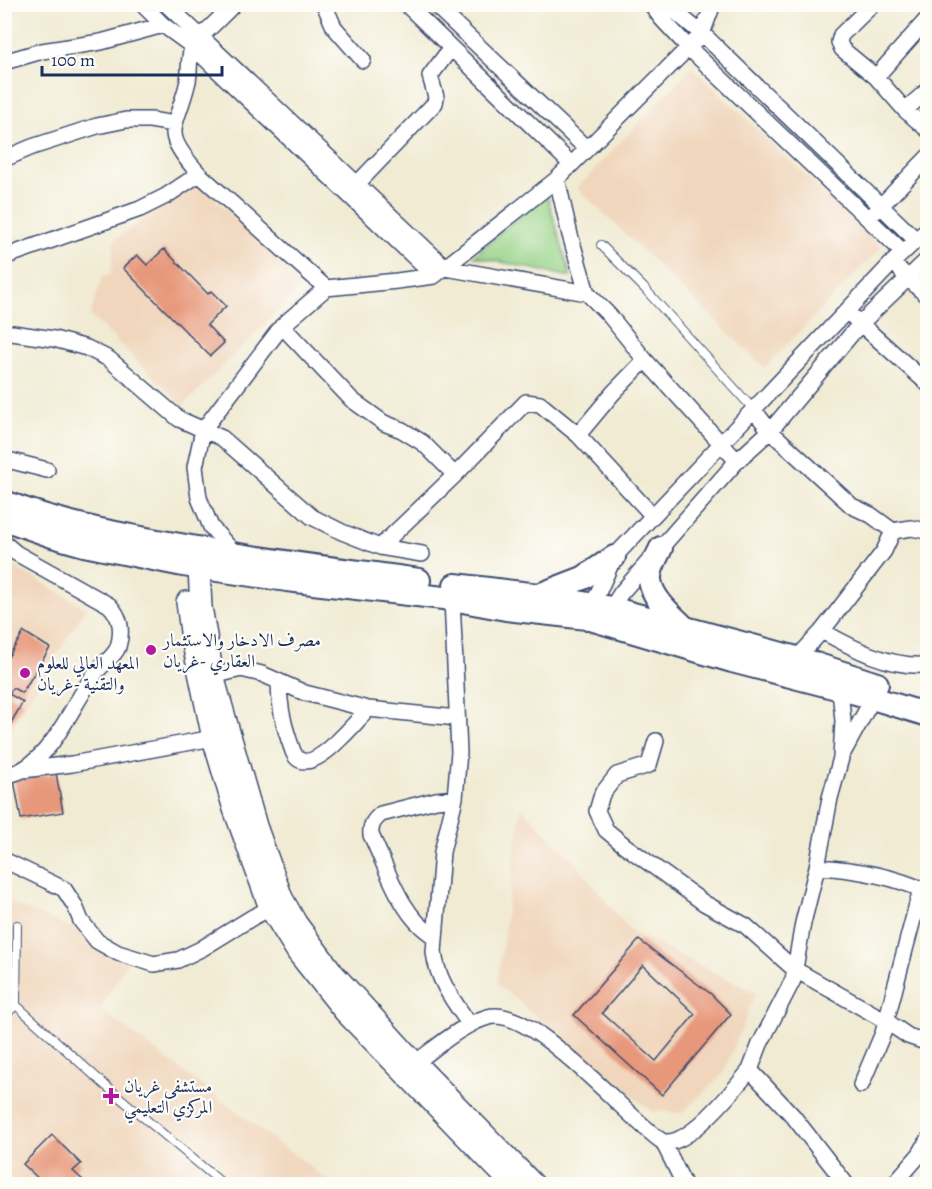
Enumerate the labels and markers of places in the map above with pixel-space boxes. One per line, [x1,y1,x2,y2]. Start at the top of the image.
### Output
place label: مصرف الادخار والاستثمار العقاري -غريان [161,628,321,676]
marker: مصرف الادخار والاستثمار العقاري -غريان [144,643,158,657]
place label: المعهد العالي للعلوم والتقنية -غريان [37,651,139,697]
marker: المعهد العالي للعلوم والتقنية -غريان [18,666,32,680]
place label: مستشفى غريان المركزي التعليمي [124,1074,213,1124]
marker: مستشفى غريان المركزي التعليمي [102,1087,120,1105]

